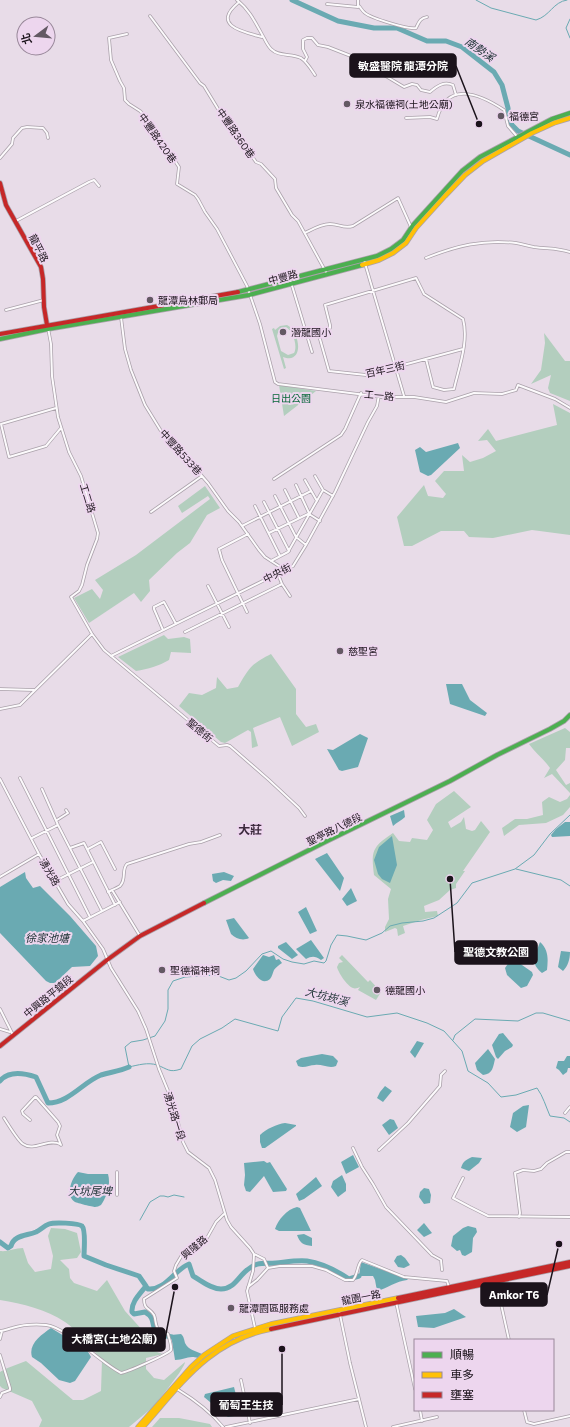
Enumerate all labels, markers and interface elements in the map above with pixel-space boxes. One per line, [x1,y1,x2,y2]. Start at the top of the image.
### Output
north arrow [16,16,56,56]
text: 北 [18,32,34,46]
water label: 南勢溪 [463,34,499,65]
callout: 敏盛醫院 龍潭分院 [350,54,456,77]
text: 敏盛醫院 龍潭分院 [358,59,448,72]
place label: 泉水福德祠(土地公廟) [355,98,453,110]
marker: 泉水福德祠(土地公廟) [342,99,352,109]
street label: 中豐路360巷 [214,106,258,160]
place label: 福德宮 [509,110,539,122]
street label: 中豐路420巷 [136,111,180,165]
marker: 福德宮 [496,111,506,121]
street label: 龍平路 [27,232,51,264]
street label: 中豐路 [267,267,299,287]
place label: 龍潭烏林郵局 [158,294,218,306]
marker: 龍潭烏林郵局 [145,295,155,305]
place label: 潛龍國小 [291,326,331,338]
marker: 潛龍國小 [278,327,288,337]
street label: 百年三街 [364,359,406,379]
street label: 工一路 [364,388,394,402]
park label: 日出公園 [271,392,311,404]
street label: 中豐路533巷 [157,427,205,477]
street label: 工二路 [78,482,98,514]
street label: 中央街 [261,561,293,585]
place label: 慈聖宮 [348,645,378,657]
marker: 慈聖宮 [335,646,345,656]
street label: 聖德街 [185,716,215,744]
street label: 聖亭路八德段 [304,810,364,848]
district label: 大莊 [238,822,262,836]
street label: 湧光路 [37,856,63,888]
water label: 徐家池塘 [25,931,71,944]
callout: 聖德文教公園 [455,941,537,964]
text: 聖德文教公園 [463,945,529,958]
place label: 聖德福神祠 [170,964,220,976]
marker: 聖德福神祠 [157,965,167,975]
street label: 中興路平鎮段 [21,972,75,1020]
water label: 大坑崁溪 [304,984,352,1008]
place label: 德龍國小 [385,984,425,996]
marker: 德龍國小 [372,985,382,995]
street label: 湧光路一段 [162,1090,188,1142]
water label: 大坑尾埤 [68,1184,114,1197]
street label: 興隆路 [179,1233,209,1261]
callout: Amkor T6 [481,1283,547,1306]
street label: 龍園一路 [340,1287,382,1307]
text: Amkor T6 [489,1288,539,1301]
place label: 龍潭園區服務處 [239,1302,309,1314]
marker: 龍潭園區服務處 [226,1303,236,1313]
callout: 大橋宮(土地公廟) [63,1328,165,1351]
text: 大橋宮(土地公廟) [71,1332,157,1345]
legend [414,1339,554,1411]
text: 順暢 [450,1347,474,1361]
text: 車多 [450,1367,474,1381]
text: 壅塞 [450,1387,474,1401]
callout: 葡萄王生技 [211,1393,282,1416]
text: 葡萄王生技 [219,1398,274,1411]

